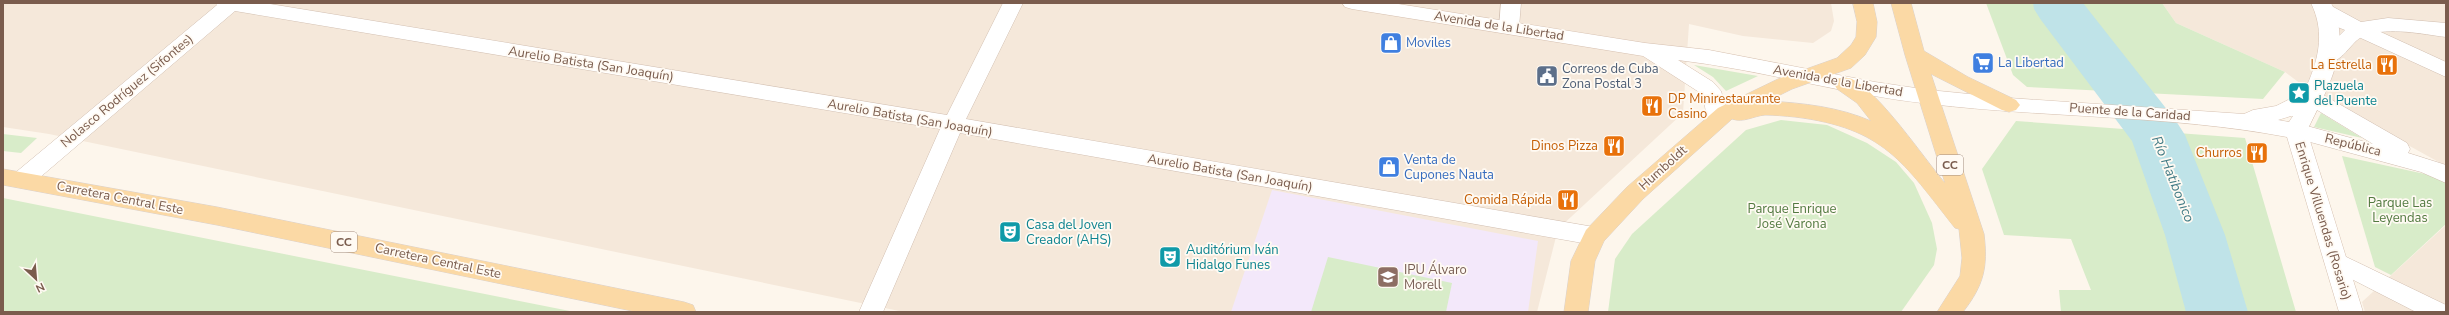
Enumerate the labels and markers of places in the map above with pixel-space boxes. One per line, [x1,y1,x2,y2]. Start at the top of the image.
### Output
shop icon: Moviles [1378,30,1404,56]
place label: Moviles [1406,34,1451,52]
supermarket icon: La Libertad [1970,50,1996,76]
restaurant icon: La Estrella [2374,52,2400,78]
place label: La Libertad [1998,54,2064,72]
place label: La Estrella [2310,56,2372,74]
place label: Correos de Cuba Zona Postal 3 [1562,60,1659,93]
public building icon: Correos de Cuba Zona Postal 3 [1534,63,1560,89]
place label: Plazuela del Puente [2314,77,2377,110]
place icon: Plazuela del Puente [2286,80,2312,106]
place label: DP Minirestaurante Casino [1668,90,1781,123]
restaurant icon: DP Minirestaurante Casino [1639,93,1665,119]
restaurant icon: Dinos Pizza [1601,133,1627,159]
place label: Dinos Pizza [1531,137,1598,155]
restaurant icon: Churros [2244,140,2270,166]
place label: Churros [2196,144,2242,162]
place label: Venta de Cupones Nauta [1403,151,1494,184]
shop icon: Venta de Cupones Nauta [1376,154,1402,180]
restaurant icon: Comida Rápida [1555,187,1581,213]
place label: Comida Rápida [1464,191,1552,209]
place label: Casa del Joven Creador (AHS) [1026,216,1112,249]
theatre icon: Casa del Joven Creador (AHS) [997,219,1023,245]
place label: Auditórium Iván Hidalgo Funes [1186,241,1279,274]
theatre icon: Auditórium Iván Hidalgo Funes [1157,244,1183,270]
place label: IPU Álvaro Morell [1404,260,1467,294]
school or university icon: IPU Álvaro Morell [1375,264,1401,290]

